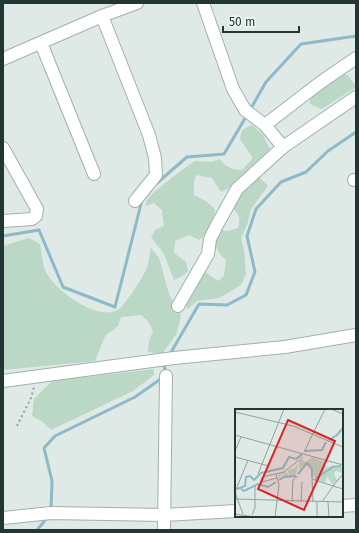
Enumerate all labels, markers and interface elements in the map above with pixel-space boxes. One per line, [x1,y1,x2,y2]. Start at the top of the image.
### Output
scale bar [223,8,299,34]
text: 50 m [229,15,255,29]
inset map [235,409,343,517]

